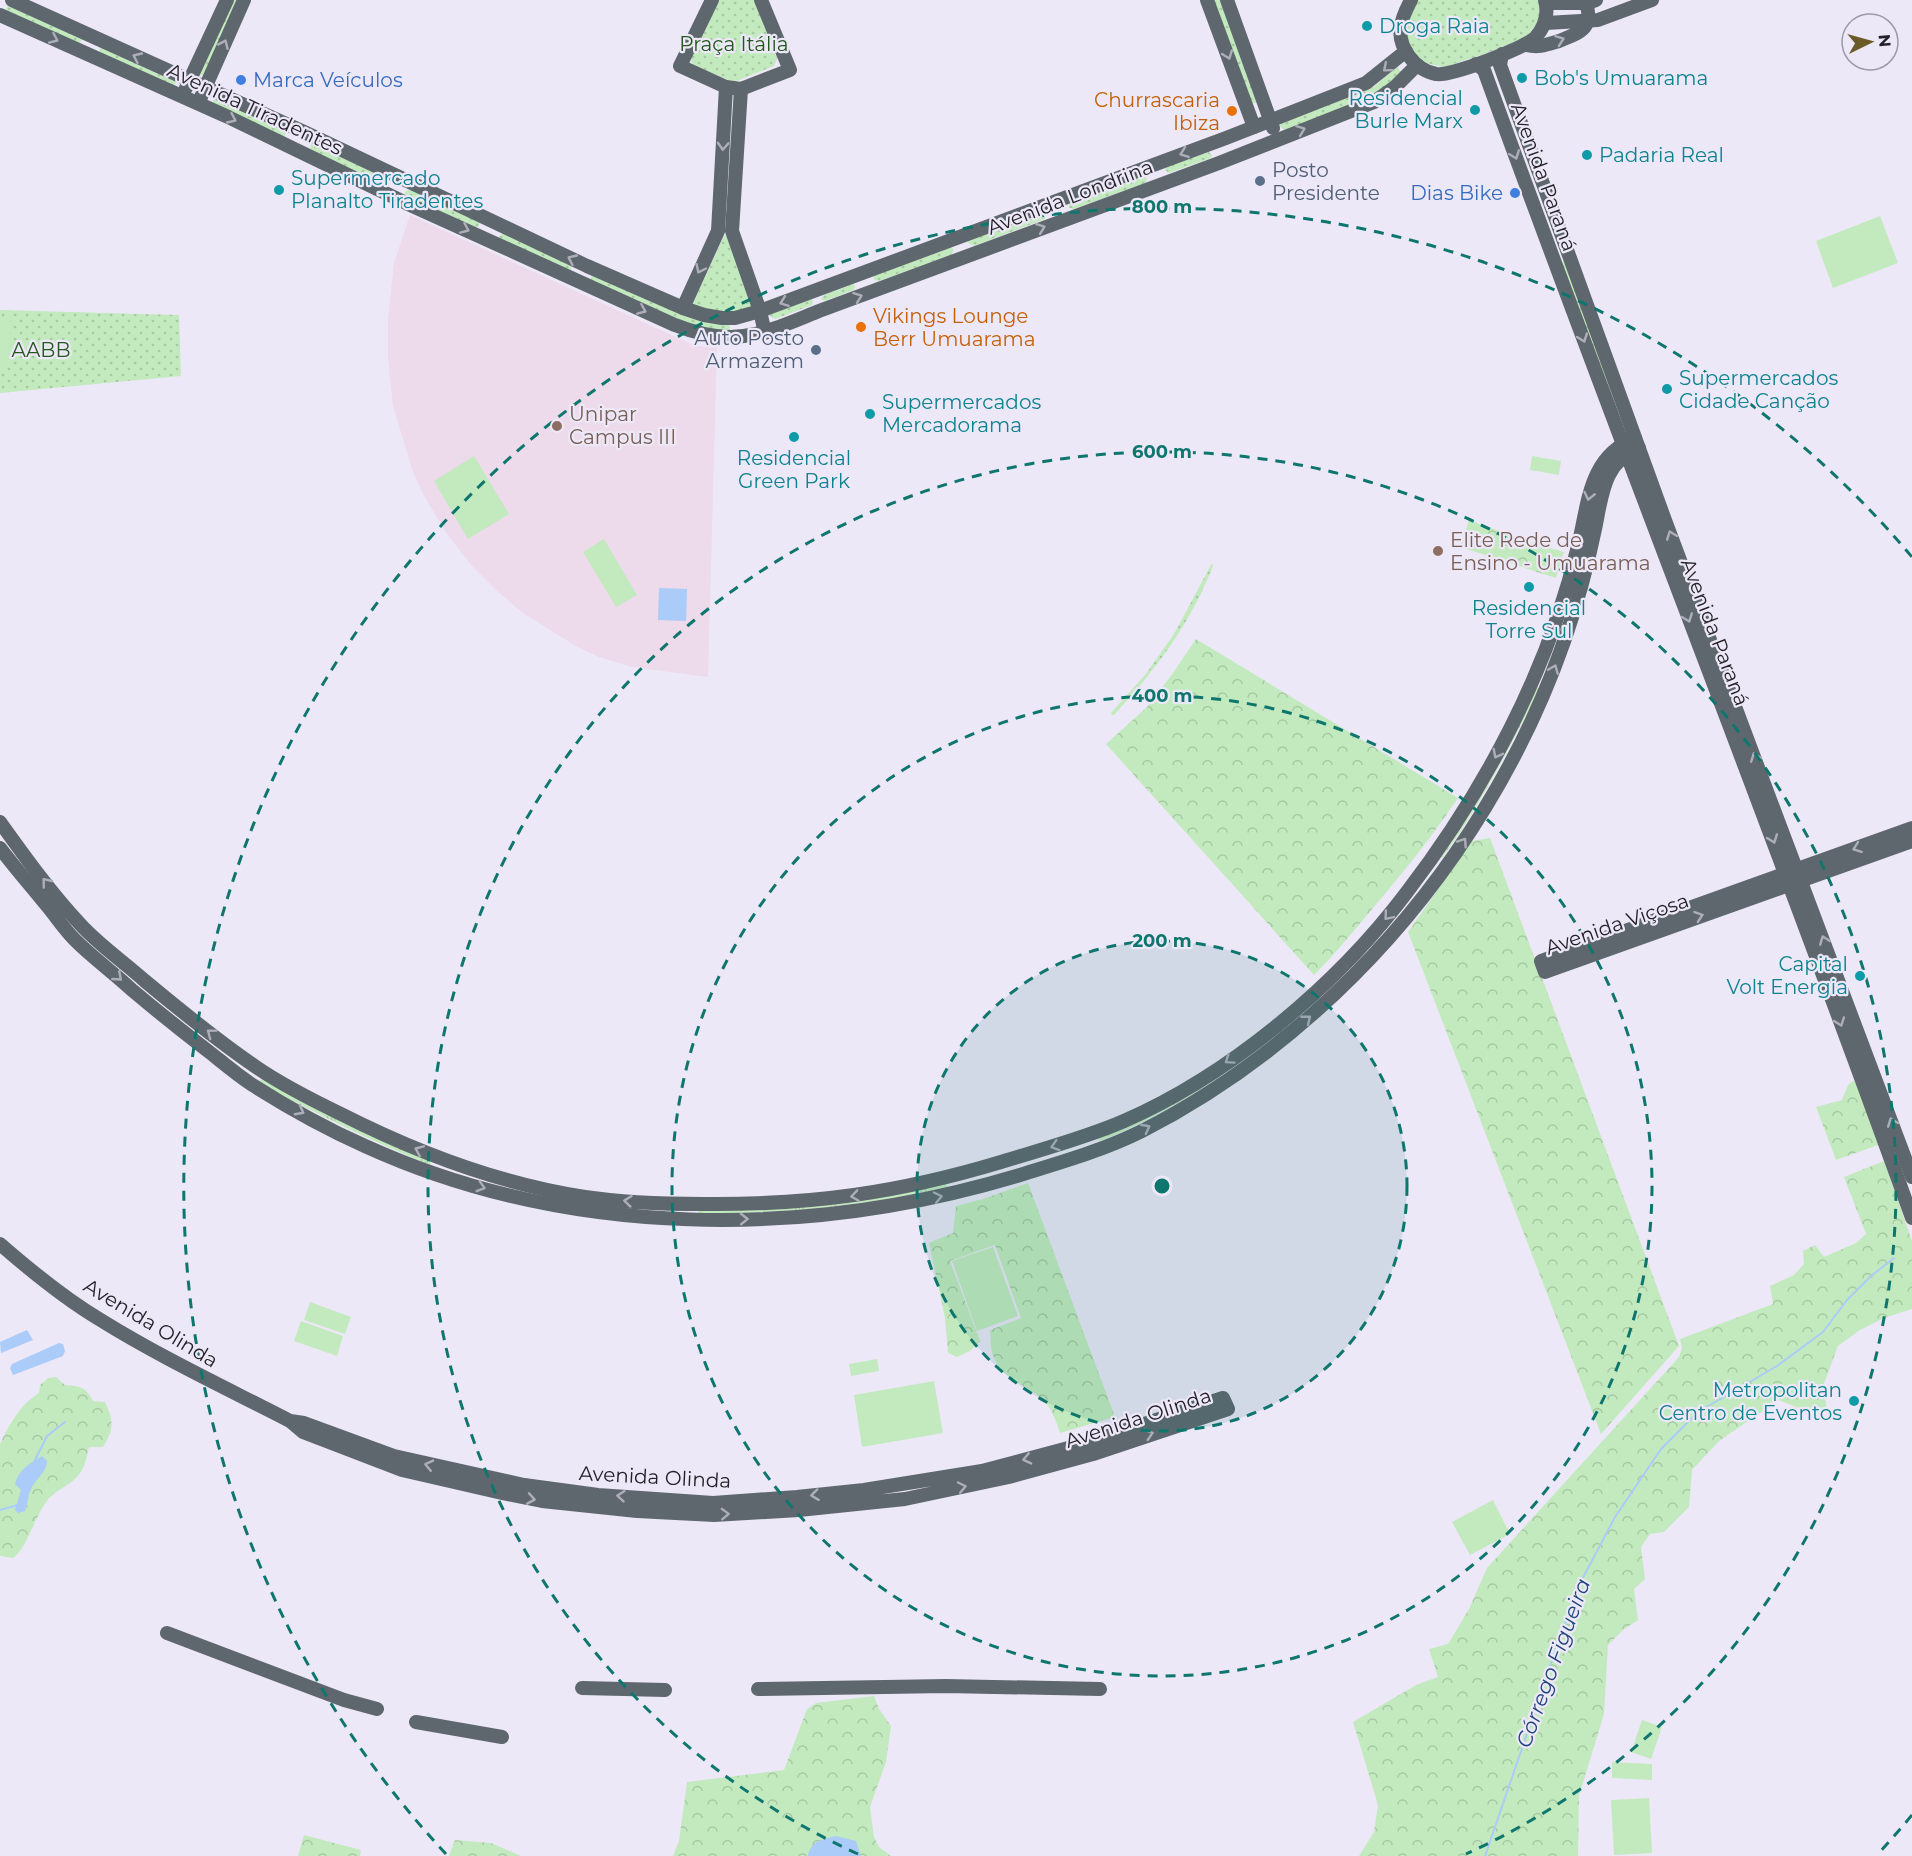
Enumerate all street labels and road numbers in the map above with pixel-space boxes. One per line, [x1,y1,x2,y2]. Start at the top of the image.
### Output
street label: Avenida Tiradentes [164,58,347,160]
street label: Avenida Paraná [1506,100,1582,254]
street label: Avenida Londrina [984,154,1156,240]
street label: Avenida Paraná [1676,555,1754,709]
street label: Avenida Viçosa [1542,888,1692,960]
street label: Avenida Olinda [80,1273,222,1373]
street label: Avenida Olinda [1062,1383,1214,1453]
street label: Avenida Olinda [578,1461,732,1493]

